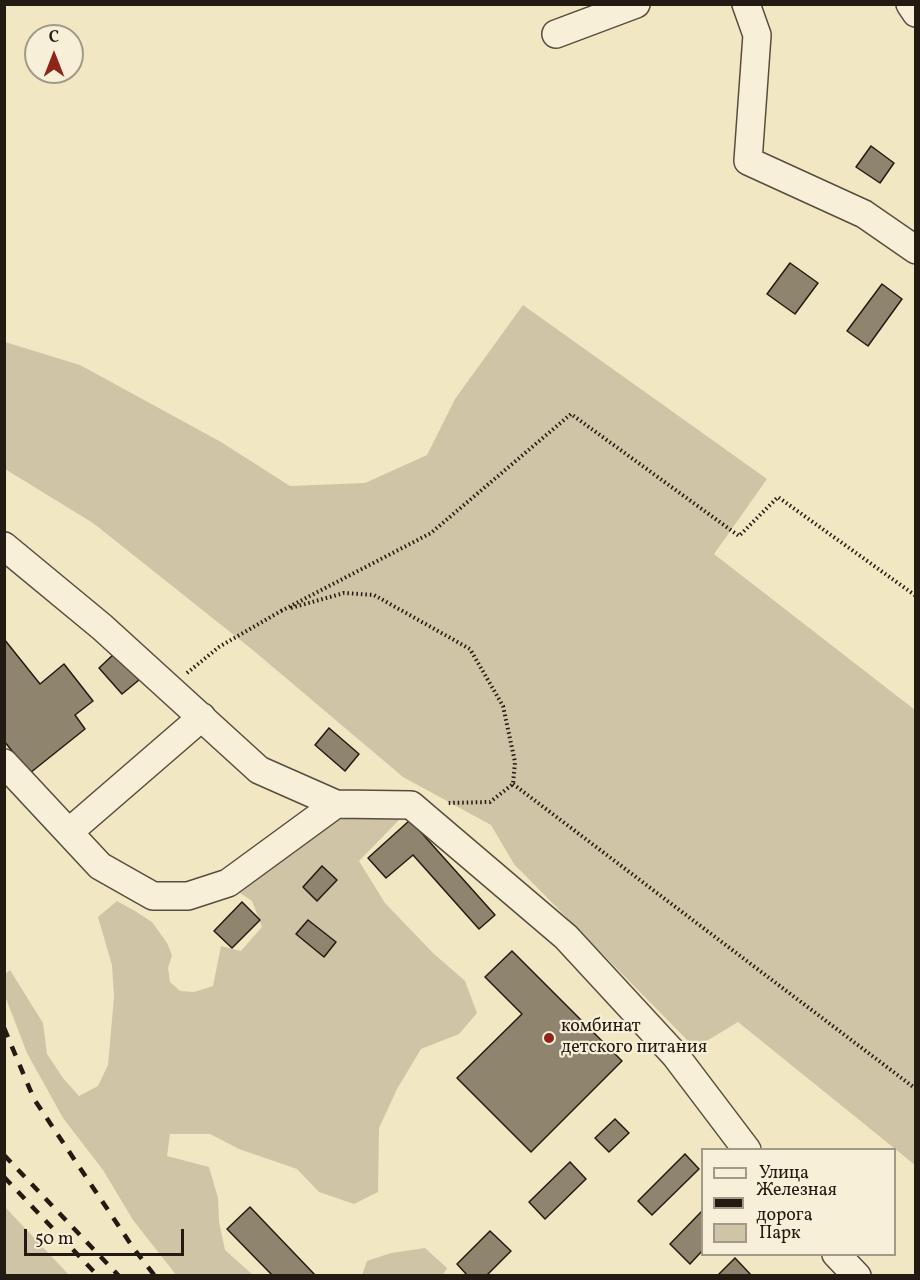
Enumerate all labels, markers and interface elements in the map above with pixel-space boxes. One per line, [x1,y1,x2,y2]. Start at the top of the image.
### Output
north arrow [24,24,84,84]
text: С [49,27,59,49]
place label: комбинат детского питания [561,1017,707,1060]
marker: комбинат детского питания [542,1031,556,1045]
legend [701,1148,896,1256]
text: Улица [759,1161,809,1186]
text: Железная дорога [756,1178,837,1228]
scale bar [27,1217,188,1255]
text: Парк [759,1221,801,1246]
text: 50 m [35,1227,74,1252]

